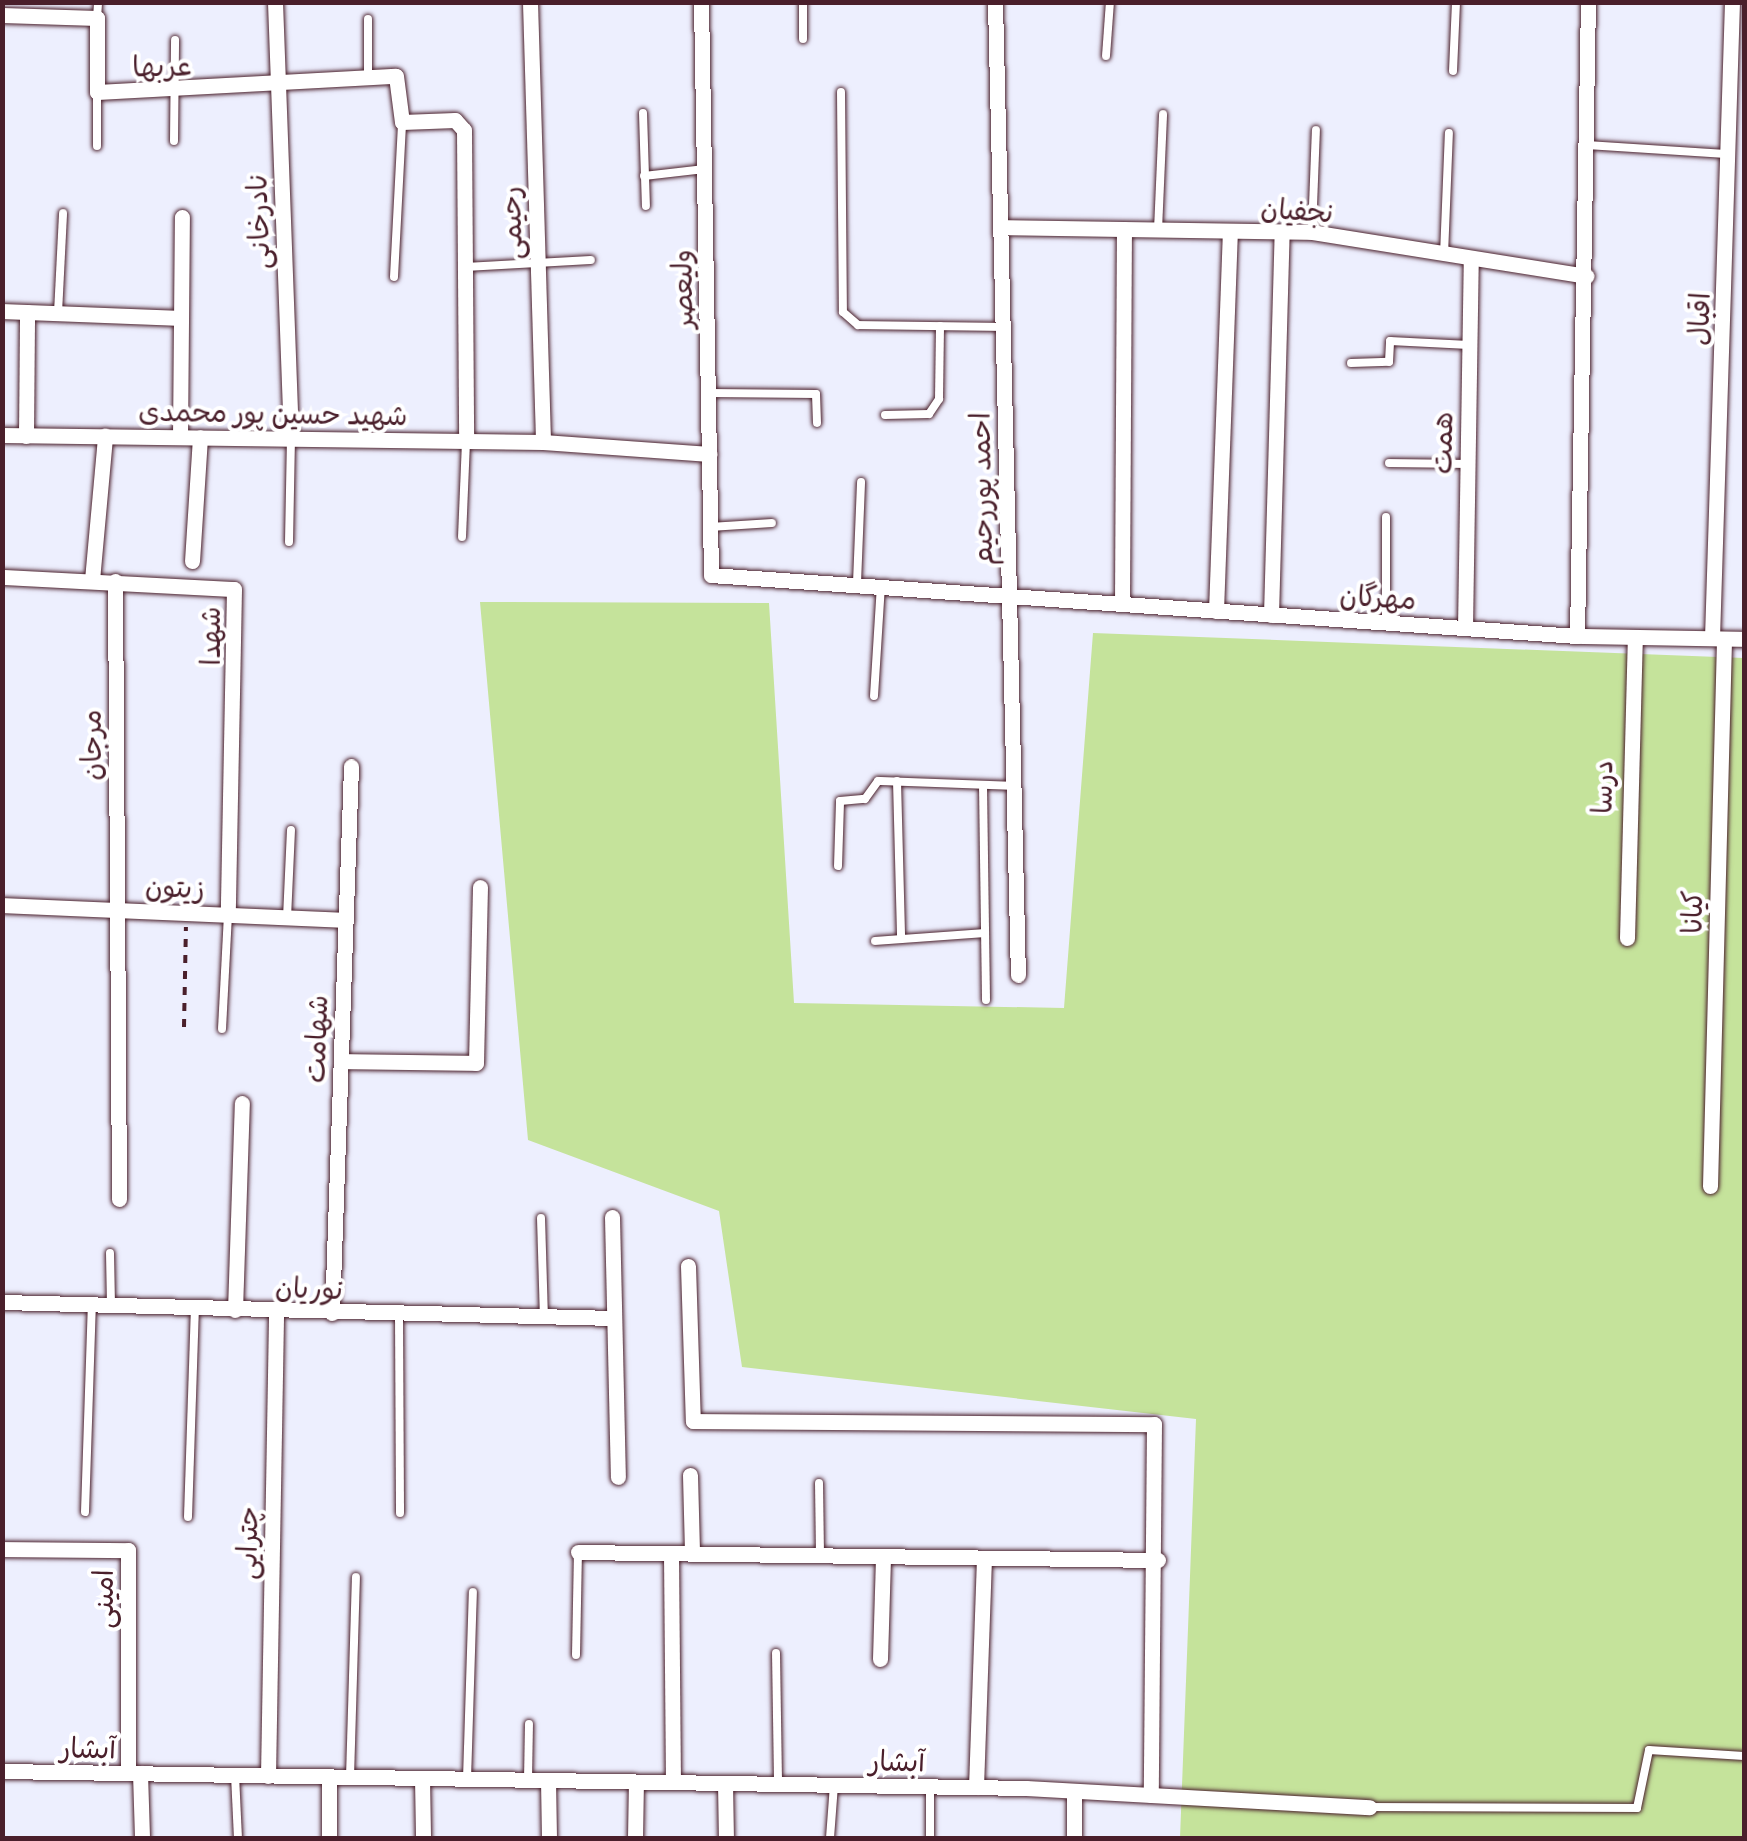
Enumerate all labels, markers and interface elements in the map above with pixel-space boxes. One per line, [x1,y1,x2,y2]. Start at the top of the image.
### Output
street label: عربها [132,49,192,83]
street label: نادرخانی [240,172,276,270]
street label: رحیمی [493,186,529,260]
street label: نجفیان [1260,191,1334,229]
street label: ولیعصر [665,249,699,329]
street label: اقبال [1681,292,1717,346]
street label: شهید حسین پور محمدی [138,394,408,432]
street label: همت [1425,411,1459,475]
street label: احمد پوررحیم [963,412,999,566]
street label: مهرگان [1339,578,1417,616]
street label: شهدا [193,607,227,665]
street label: مرجان [74,709,108,781]
street label: درسا [1585,760,1619,814]
street label: زیتون [144,869,206,905]
street label: کیانا [1675,890,1709,934]
street label: شهامت [298,994,334,1084]
street label: نوریان [274,1270,344,1306]
street label: چترایی [230,1506,264,1580]
street label: امینی [86,1569,120,1629]
street label: آبشار [60,1731,116,1765]
street label: آبشار [869,1744,925,1778]

